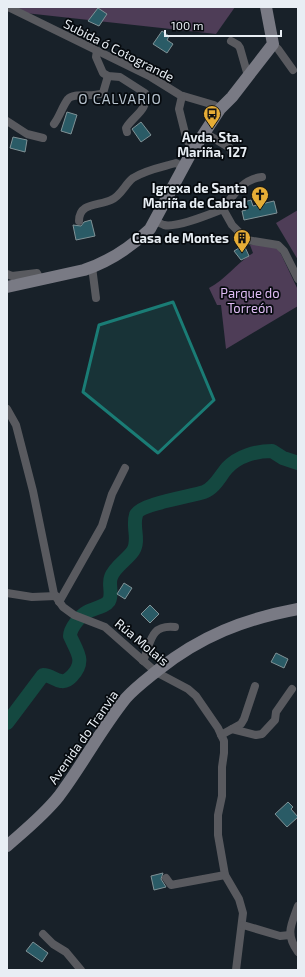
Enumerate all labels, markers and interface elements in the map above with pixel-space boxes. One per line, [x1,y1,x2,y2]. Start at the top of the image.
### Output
scale bar [165,12,281,38]
street label: Subida ó Cotogrande [61,15,177,85]
text: 100 m [171,18,203,32]
district label: O CALVARIO [78,90,162,107]
bus stop icon: Avda. Sta. Mariña, 127 [202,104,222,129]
place label: Avda. Sta. Mariña, 127 [177,129,247,160]
place label: Igrexa de Santa Mariña de Cabral [143,180,248,211]
church icon: Igrexa de Santa Mariña de Cabral [250,185,270,210]
building icon: Casa de Montes [232,228,252,253]
place label: Casa de Montes [132,230,229,246]
park label: Parque do Torreón [220,285,280,316]
street label: Rúa Molais [112,615,172,669]
street label: Avenida do Tranvia [45,687,121,787]

